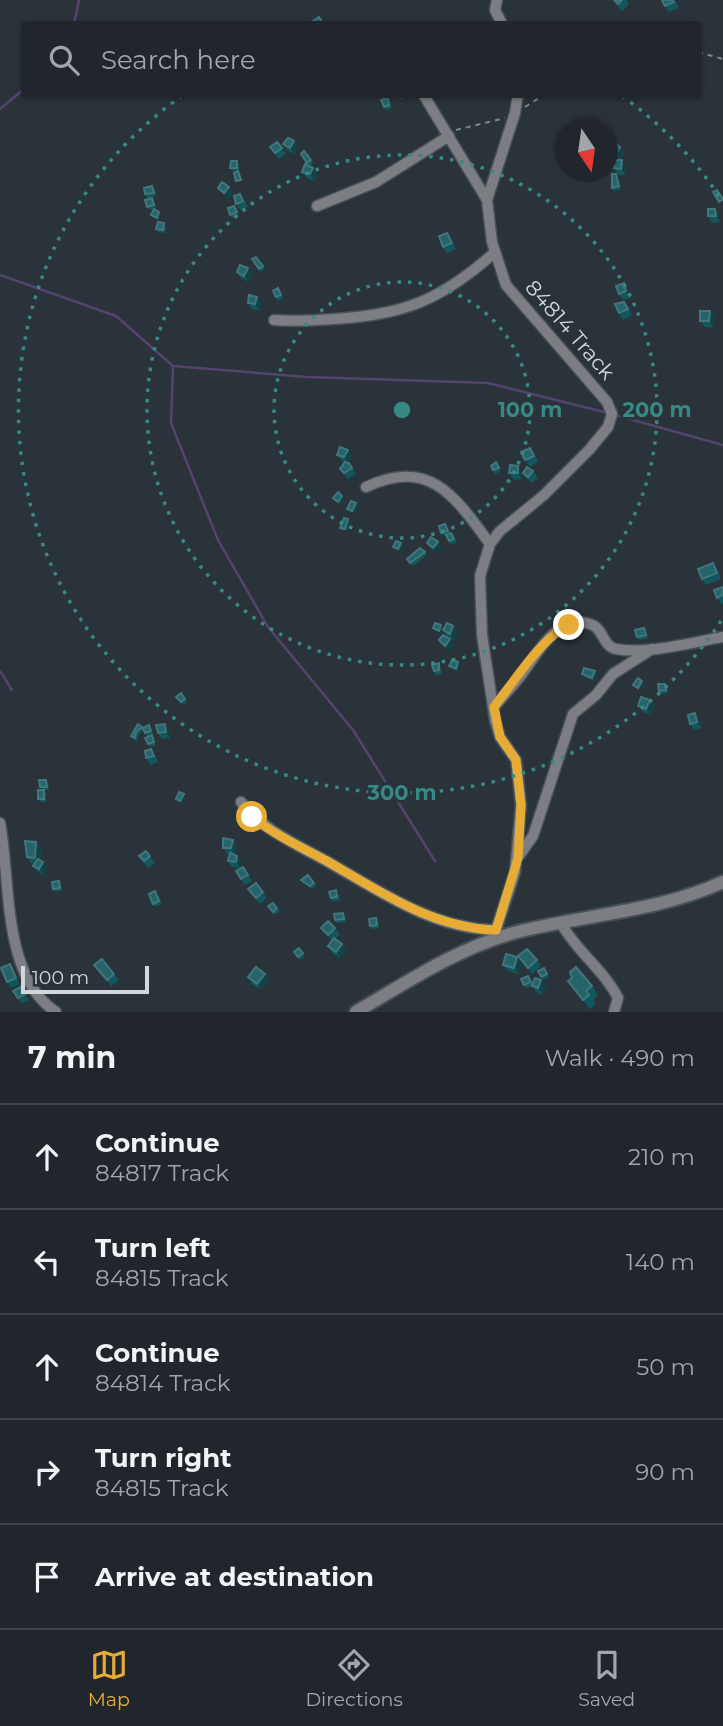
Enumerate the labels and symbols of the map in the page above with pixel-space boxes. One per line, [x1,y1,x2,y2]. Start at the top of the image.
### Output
north arrow [555,119,618,182]
street label: 84814 Track [520,275,621,385]
text: 100 m [498,397,562,422]
text: 200 m [623,397,691,422]
centre of rings [390,398,414,422]
route end [553,609,584,640]
text: 300 m [367,780,436,805]
route start [236,801,267,832]
scale bar [21,963,149,995]

